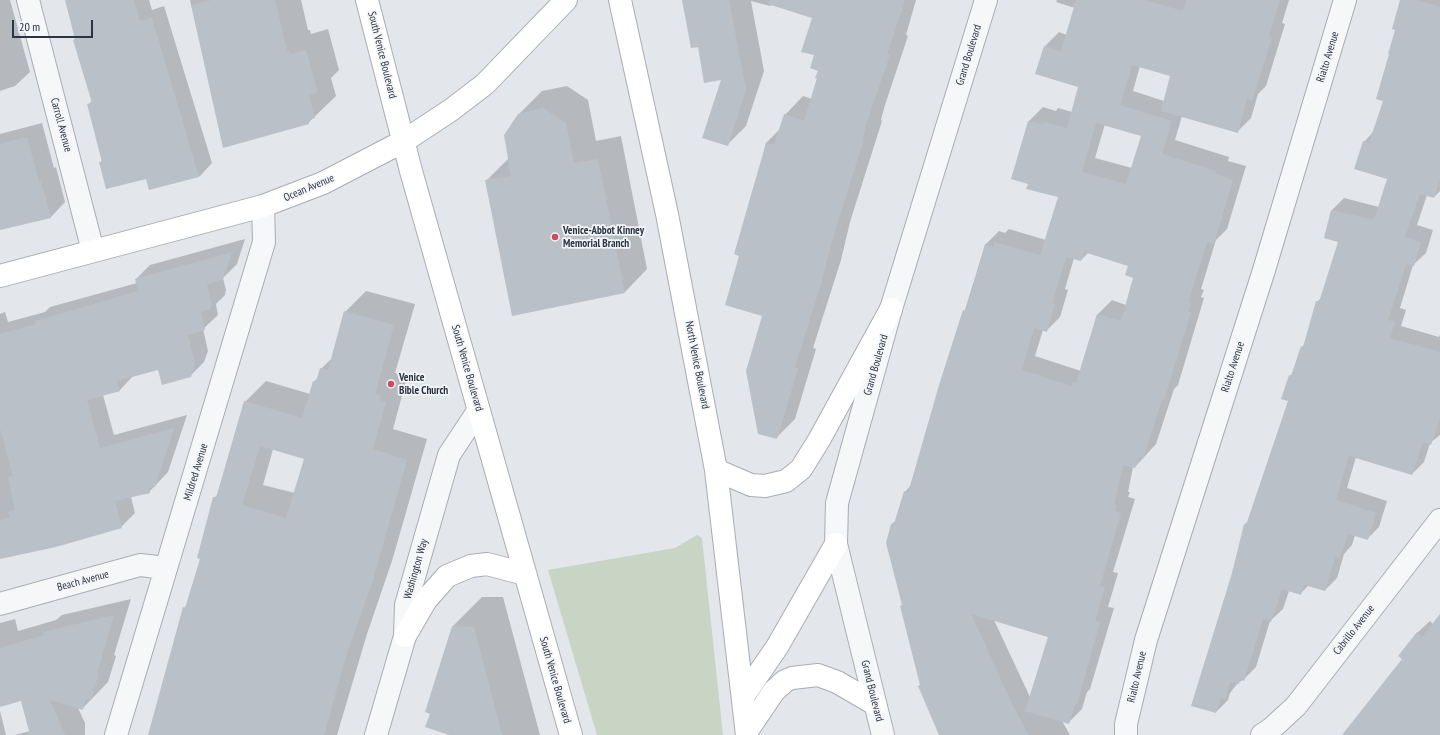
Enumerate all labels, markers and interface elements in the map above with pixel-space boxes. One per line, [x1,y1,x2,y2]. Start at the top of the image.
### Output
street label: South Venice Boulevard [365,10,399,100]
scale bar [14,12,95,38]
text: 20 m [19,19,40,34]
street label: Grand Boulevard [954,23,984,87]
street label: Rialto Avenue [1314,30,1342,84]
street label: Carroll Avenue [47,97,75,153]
street label: Ocean Avenue [282,171,336,205]
place label: Venice-Abbot Kinney Memorial Branch [563,224,644,250]
marker: Venice-Abbot Kinney Memorial Branch [550,232,560,242]
street label: North Venice Boulevard [682,320,712,410]
street label: South Venice Boulevard [448,323,486,413]
street label: Grand Boulevard [861,333,891,397]
street label: Rialto Avenue [1219,340,1247,394]
place label: Venice Bible Church [399,371,448,397]
marker: Venice Bible Church [386,379,396,389]
street label: Mildred Avenue [181,442,211,502]
street label: Washington Way [401,537,431,601]
street label: Beach Avenue [56,568,110,594]
street label: Cabrillo Avenue [1330,602,1378,658]
street label: South Venice Boulevard [536,635,574,725]
street label: Rialto Avenue [1125,650,1149,704]
street label: Grand Boulevard [858,659,886,723]

